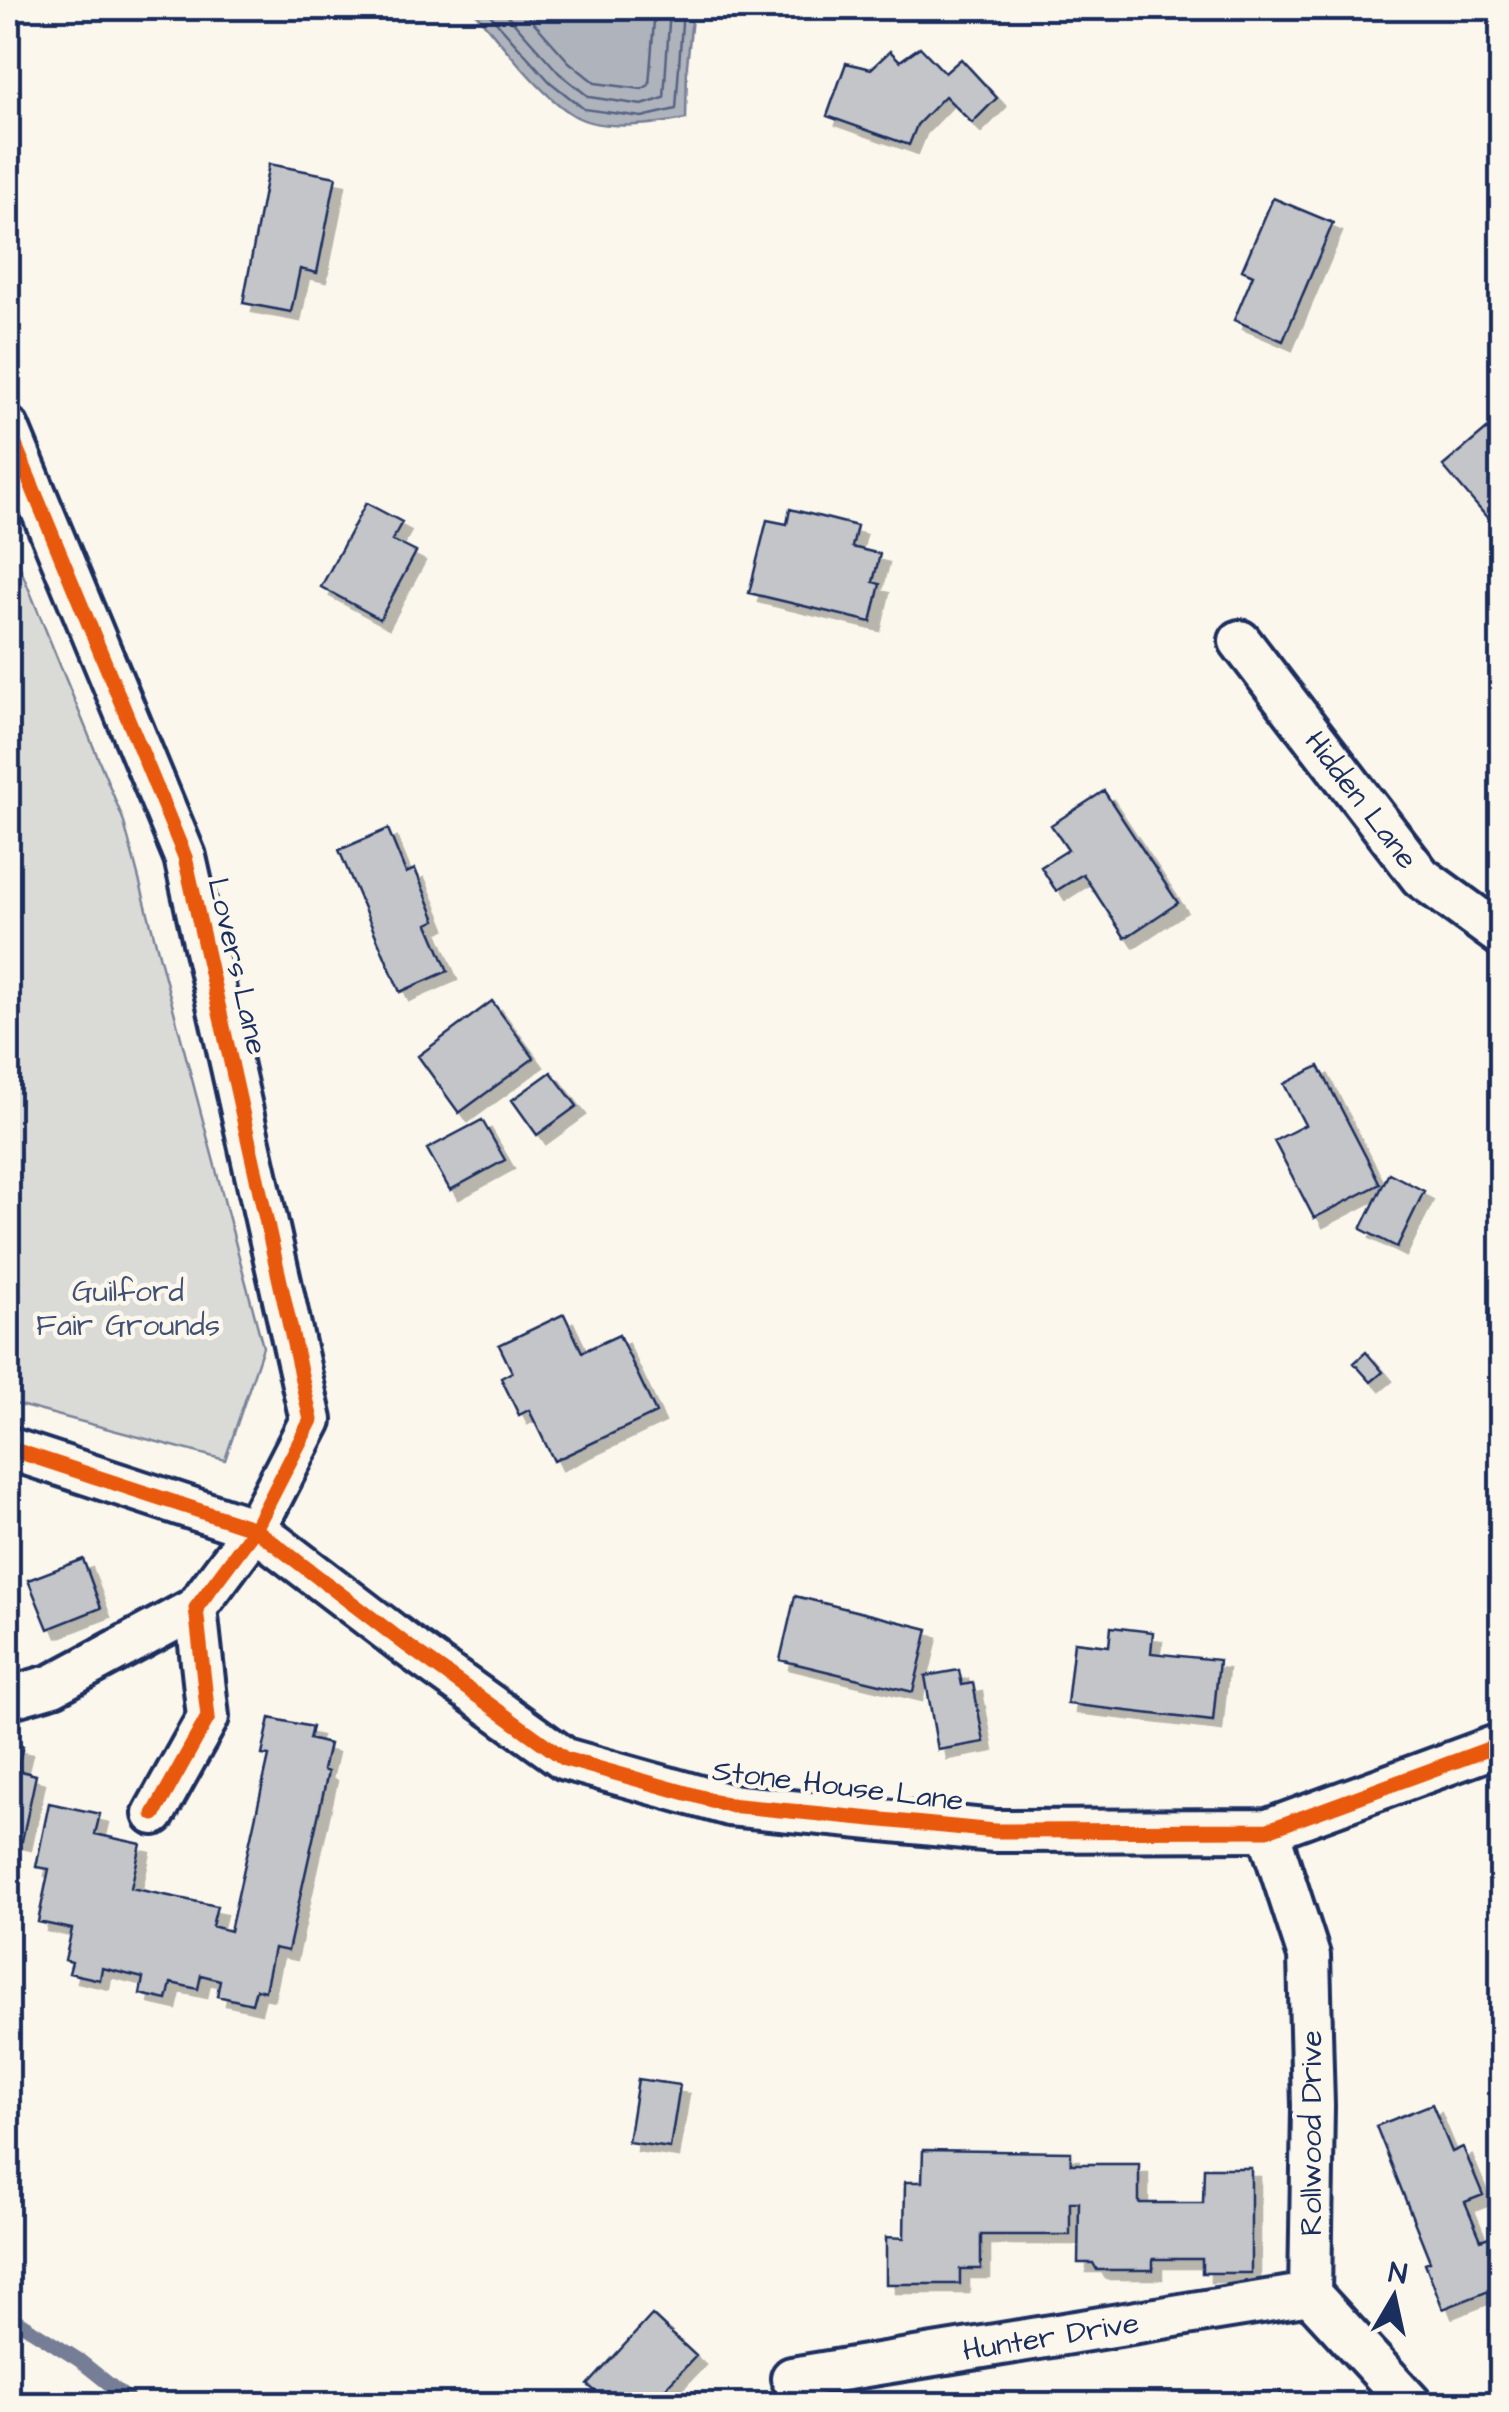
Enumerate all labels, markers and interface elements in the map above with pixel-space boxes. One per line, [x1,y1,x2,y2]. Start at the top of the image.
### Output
street label: Hidden Lane [1294,722,1427,878]
street label: Lovers Lane [196,874,278,1059]
park label: Guilford Fair Grounds [36,1271,220,1347]
street label: Stone House Lane [710,1750,966,1822]
street label: Rollwood Drive [1291,2030,1333,2236]
north arrow [1344,2247,1444,2347]
text: N [1386,2253,1410,2294]
street label: Hunter Drive [960,2302,1142,2372]

